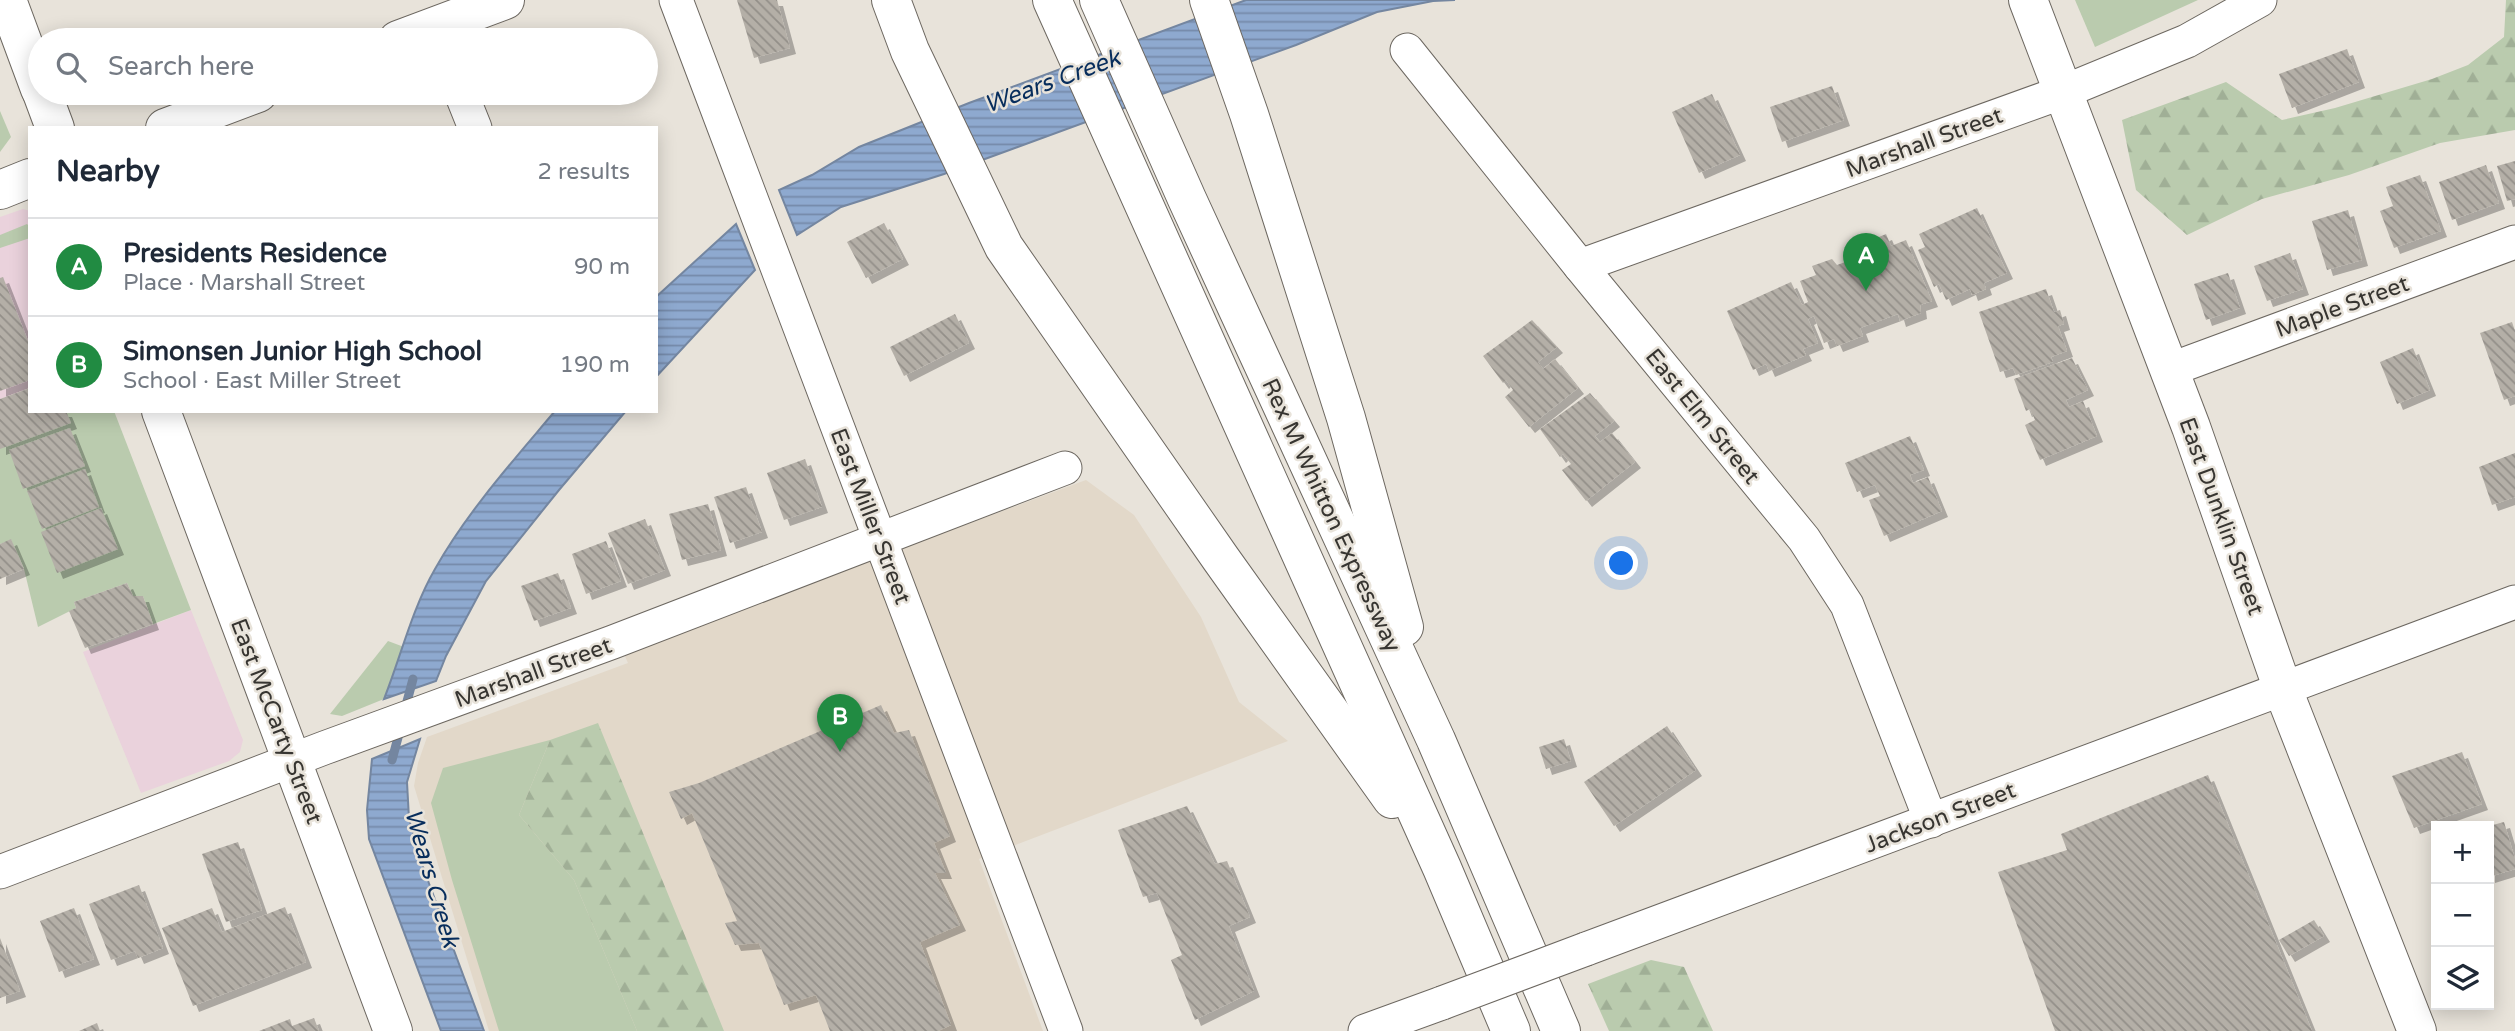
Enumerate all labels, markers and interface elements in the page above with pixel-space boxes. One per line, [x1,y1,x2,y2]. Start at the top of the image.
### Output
search box [28,28,658,105]
water label: Wears Creek [980,43,1126,120]
icon: search [52,48,90,86]
text: Search here [108,51,254,82]
street label: Marshall Street [1842,101,2007,184]
text: Nearby [56,153,160,190]
text: 2 results [537,158,630,186]
pin: A [1843,233,1889,291]
text: Presidents Residence [123,238,387,269]
text: A [70,253,88,281]
text: 90 m [574,253,630,281]
text: Place · Marshall Street [123,269,365,297]
street label: Maple Street [2272,270,2413,344]
text: Simonsen Junior High School [123,336,482,367]
street label: East Elm Street [1639,343,1766,490]
text: B [71,351,87,379]
text: 190 m [560,351,630,379]
text: School · East Miller Street [123,367,401,395]
street label: Rex M Whitton Expressway [1255,374,1407,657]
street label: East Dunklin Street [2172,414,2270,619]
street label: East Miller Street [824,425,917,608]
your location [1604,546,1638,580]
street label: East McCarty Street [224,615,328,828]
street label: Marshall Street [451,631,616,714]
pin: B [817,694,863,752]
street label: Jackson Street [1861,776,2020,860]
water label: Wears Creek [398,806,466,953]
map controls [2431,821,2494,1010]
button: + [2431,821,2494,884]
button: − [2431,884,2494,947]
button: layers [2431,947,2494,1010]

